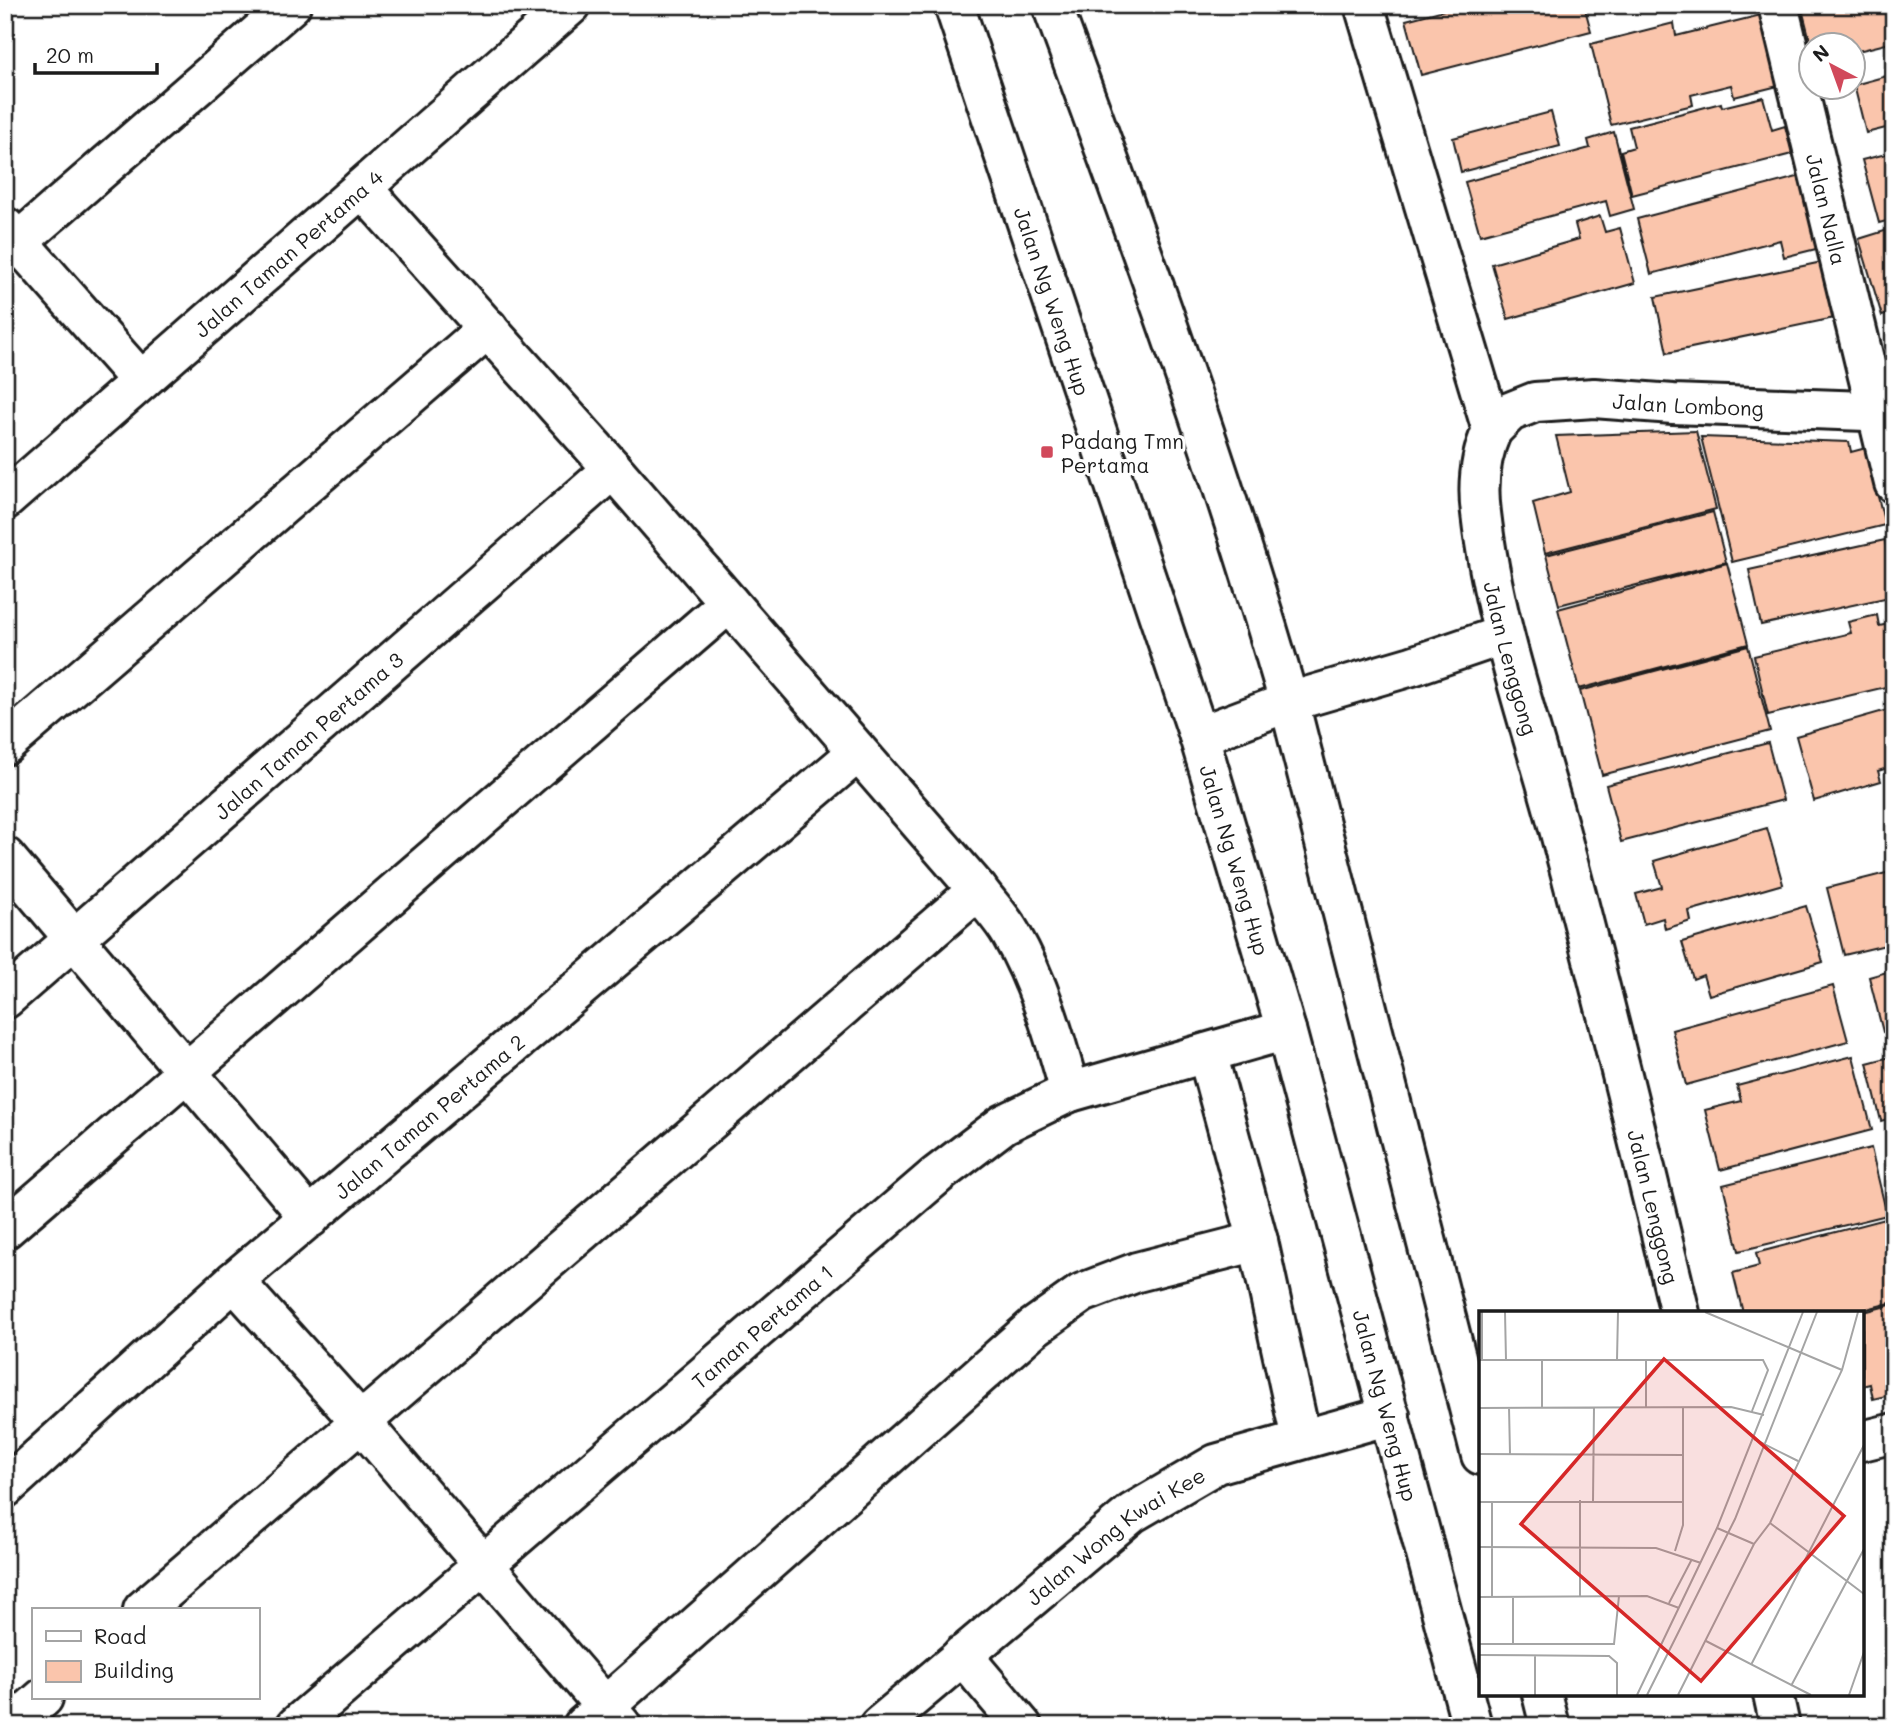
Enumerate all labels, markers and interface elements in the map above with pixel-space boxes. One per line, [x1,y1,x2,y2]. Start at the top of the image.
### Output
scale bar [35,32,158,76]
north arrow [1798,32,1868,102]
text: N [1807,39,1834,67]
text: 20 m [46,41,94,68]
street label: Jalan Nalla [1801,151,1854,267]
street label: Jalan Taman Pertama 4 [188,162,389,342]
street label: Jalan Ng Weng Hup [1009,203,1097,399]
street label: Jalan Lombong [1612,386,1764,421]
place label: Padang Tmn Pertama [1061,427,1184,478]
marker: Padang Tmn Pertama [1039,444,1055,460]
street label: Jalan Lenggong [1479,579,1545,738]
street label: Jalan Taman Pertama 3 [208,645,408,825]
street label: Jalan Ng Weng Hup [1195,761,1277,958]
street label: Jalan Taman Pertama 2 [328,1028,530,1204]
street label: Jalan Lenggong [1623,1127,1686,1286]
street label: Taman Pertama 1 [685,1258,838,1394]
street label: Jalan Ng Weng Hup [1348,1306,1425,1504]
inset map [1479,1311,1864,1696]
street label: Jalan Wong Kwai Kee [1020,1460,1209,1610]
legend [32,1608,259,1700]
text: Road [94,1622,146,1649]
text: Building [94,1656,174,1683]

